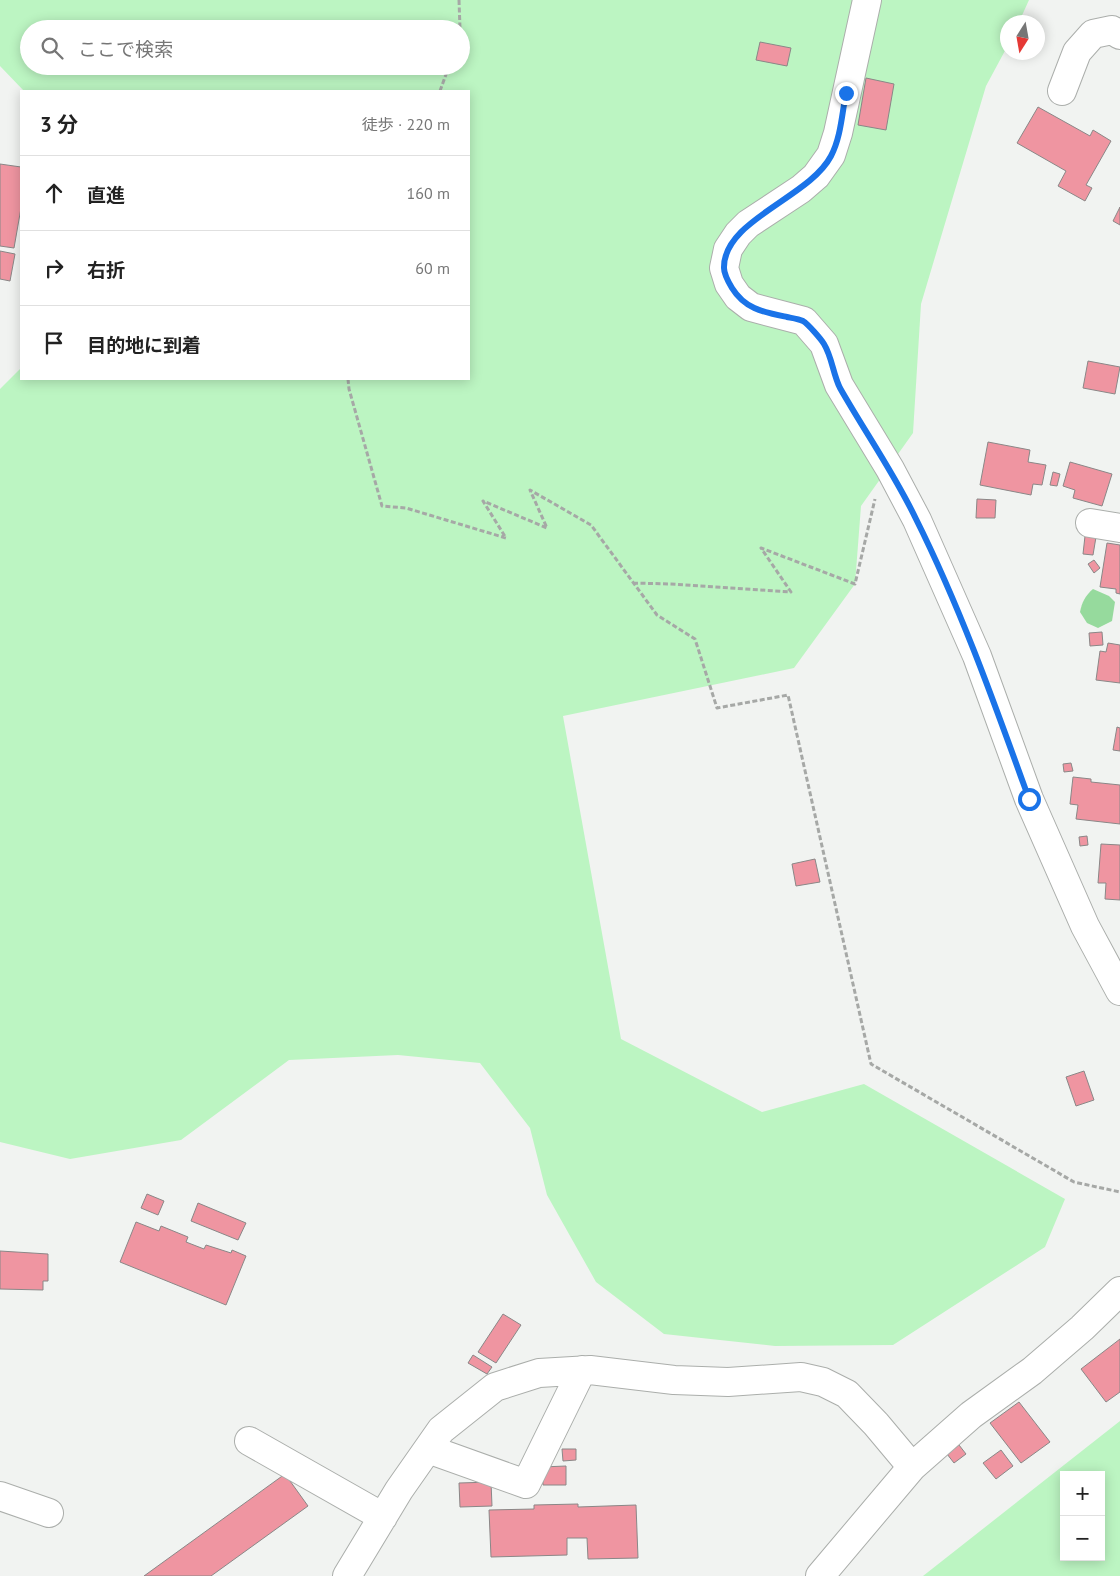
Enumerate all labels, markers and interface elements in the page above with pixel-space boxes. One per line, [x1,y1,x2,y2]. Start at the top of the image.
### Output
north arrow [1000,15,1045,60]
search box [20,20,470,75]
icon: search [38,34,66,62]
text: ここで検索 [78,37,173,61]
route end [835,82,858,105]
text: 3 分 [40,111,78,138]
text: 徒歩 · 220 m [362,114,450,134]
icon: ahead [40,179,68,207]
text: 直進 [87,183,125,207]
text: 160 m [407,183,450,203]
icon: right [40,254,68,282]
text: 右折 [87,258,125,282]
text: 60 m [415,258,450,278]
icon: arrive [40,329,68,357]
text: 目的地に到着 [87,333,201,357]
route start [1018,788,1041,811]
map controls [1060,1471,1105,1561]
button: + [1060,1471,1105,1516]
button: − [1060,1516,1105,1561]

